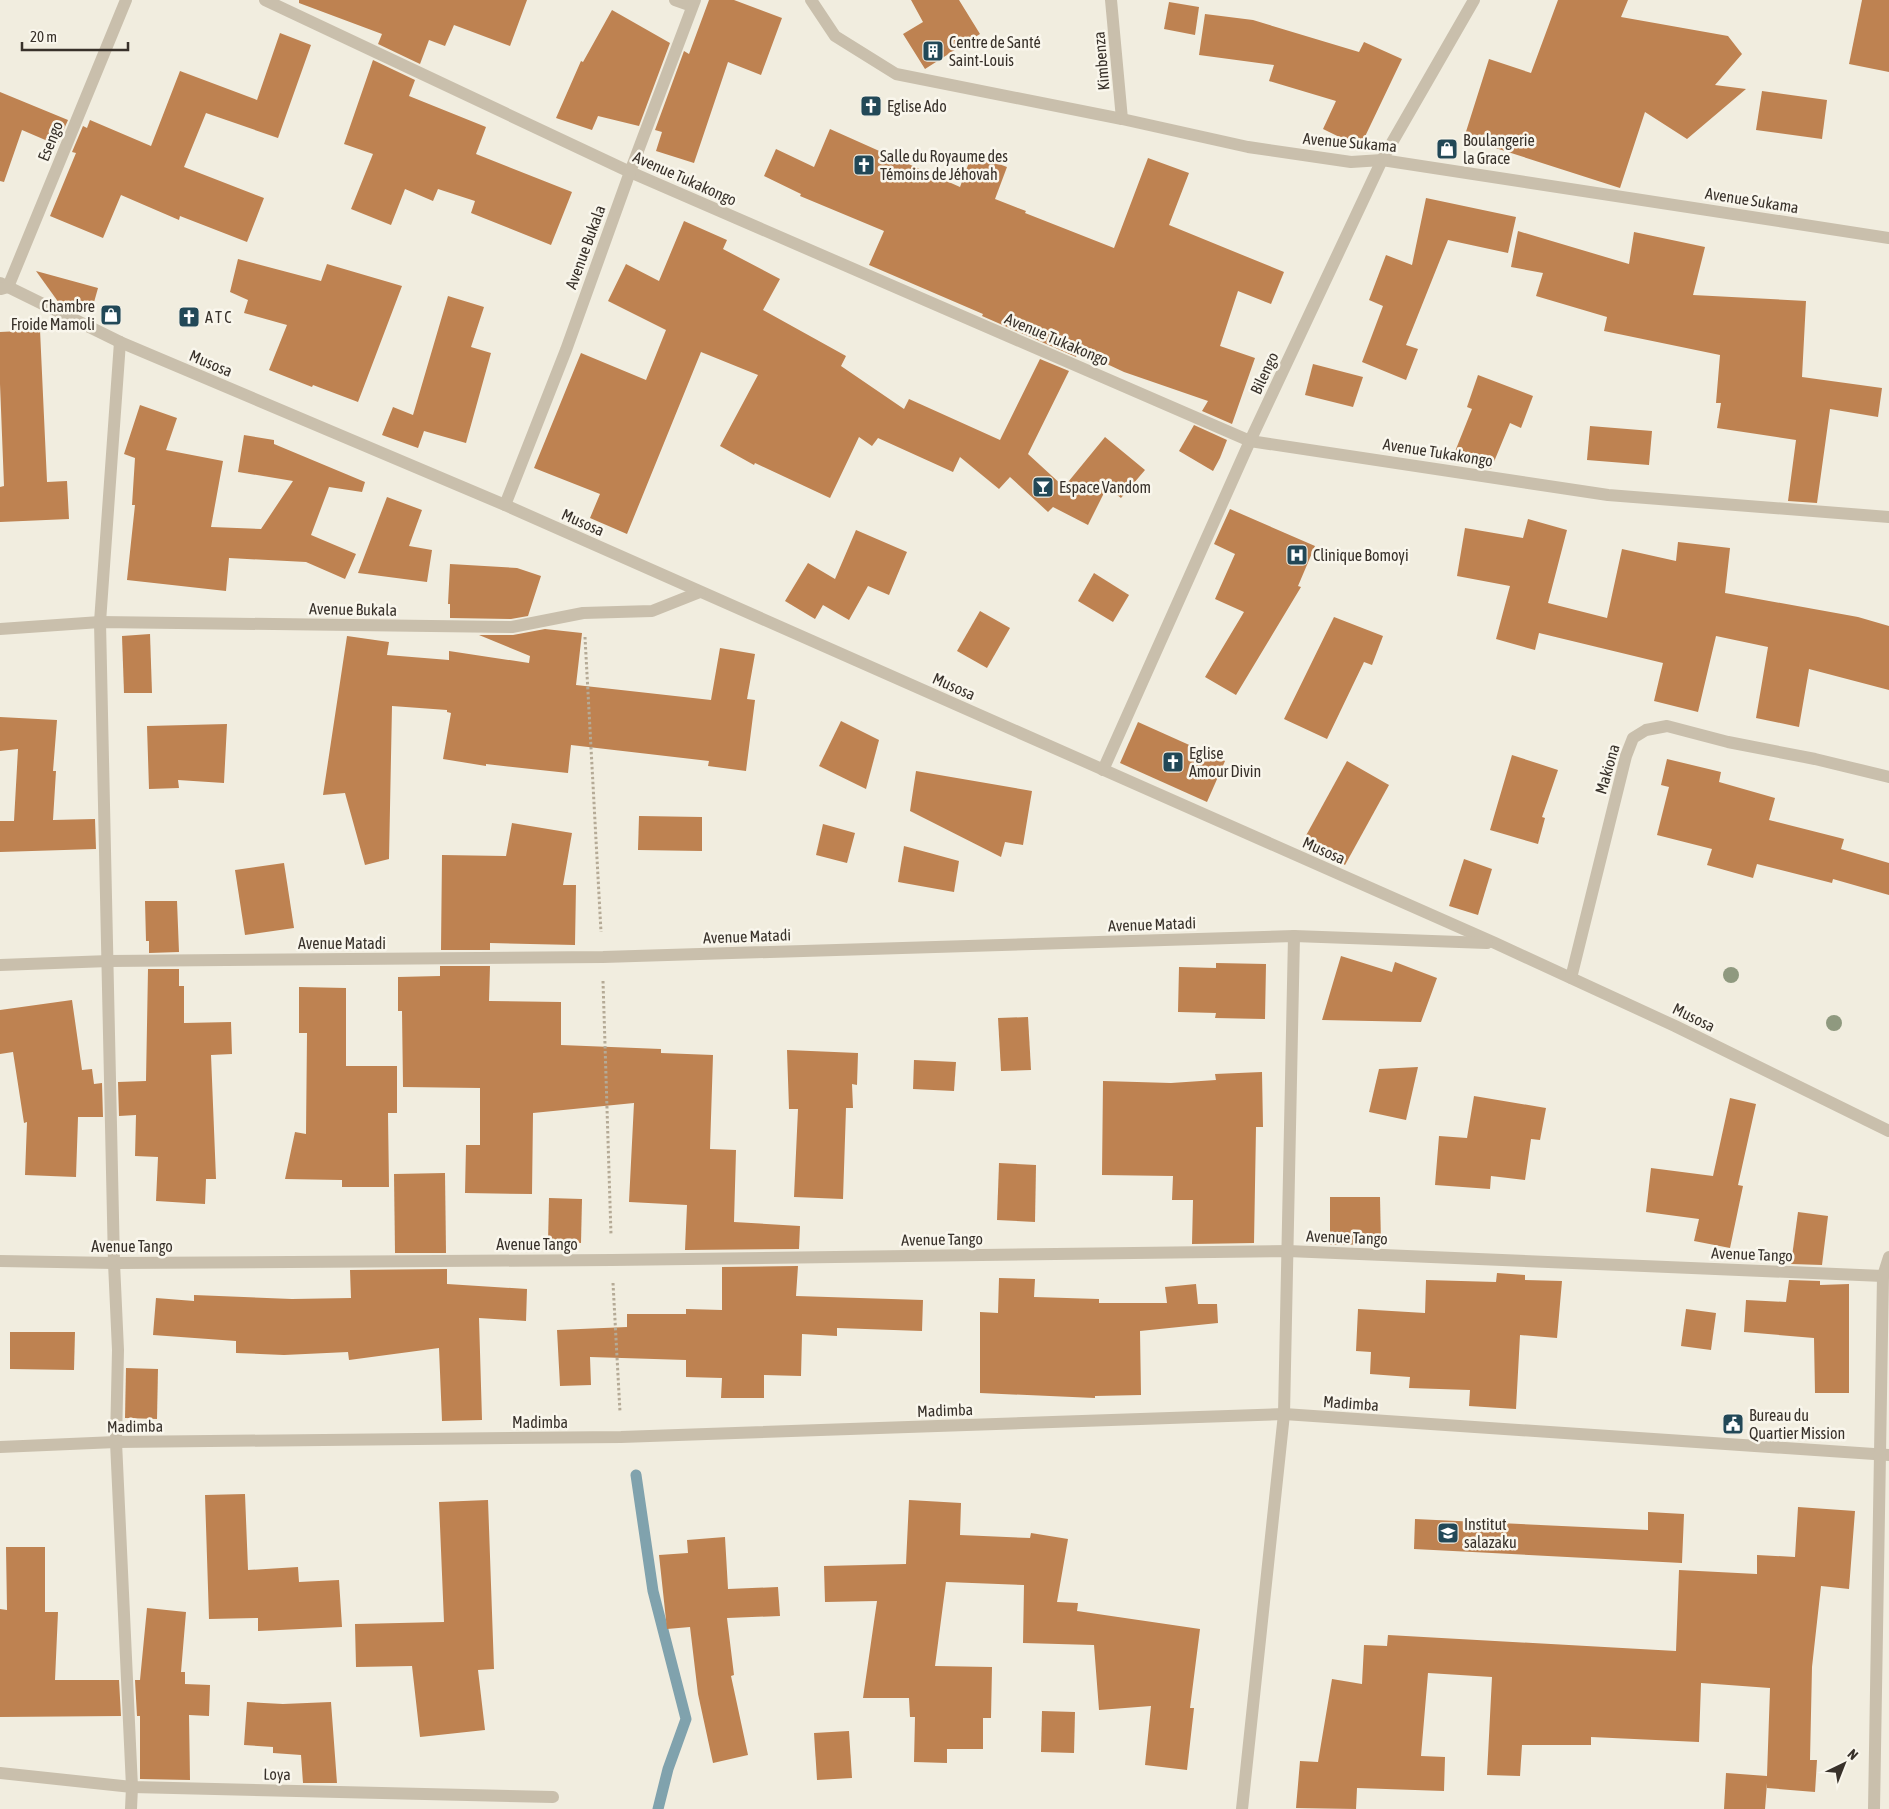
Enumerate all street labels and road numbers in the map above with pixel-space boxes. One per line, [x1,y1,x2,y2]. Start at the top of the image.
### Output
street label: Kimbenza [1089,31,1113,91]
street label: Esengo [34,118,67,164]
street label: Avenue Sukama [1302,129,1398,155]
street label: Avenue Tukakongo [630,147,739,210]
street label: Avenue Sukama [1704,184,1800,216]
street label: Avenue Bukala [562,203,608,291]
street label: Avenue Tukakongo [1002,309,1112,370]
street label: Musosa [187,346,235,380]
street label: Bilengo [1246,349,1282,397]
street label: Avenue Tukakongo [1382,434,1494,471]
street label: Musosa [559,505,607,539]
street label: Avenue Bukala [309,599,397,619]
street label: Musosa [930,669,978,703]
street label: Makiona [1591,742,1623,796]
street label: Musosa [1300,833,1348,867]
street label: Avenue Matadi [1108,913,1196,935]
street label: Avenue Matadi [703,925,791,947]
street label: Avenue Matadi [298,934,386,952]
street label: Musosa [1670,999,1718,1035]
street label: Avenue Tango [1306,1227,1388,1248]
street label: Avenue Tango [901,1229,983,1250]
street label: Avenue Tango [496,1235,578,1254]
street label: Avenue Tango [91,1237,173,1256]
street label: Avenue Tango [1711,1244,1793,1265]
street label: Madimba [1322,1392,1380,1414]
street label: Madimba [917,1400,973,1420]
street label: Madimba [512,1413,568,1431]
street label: Madimba [107,1417,163,1435]
street label: Loya [263,1765,291,1784]

